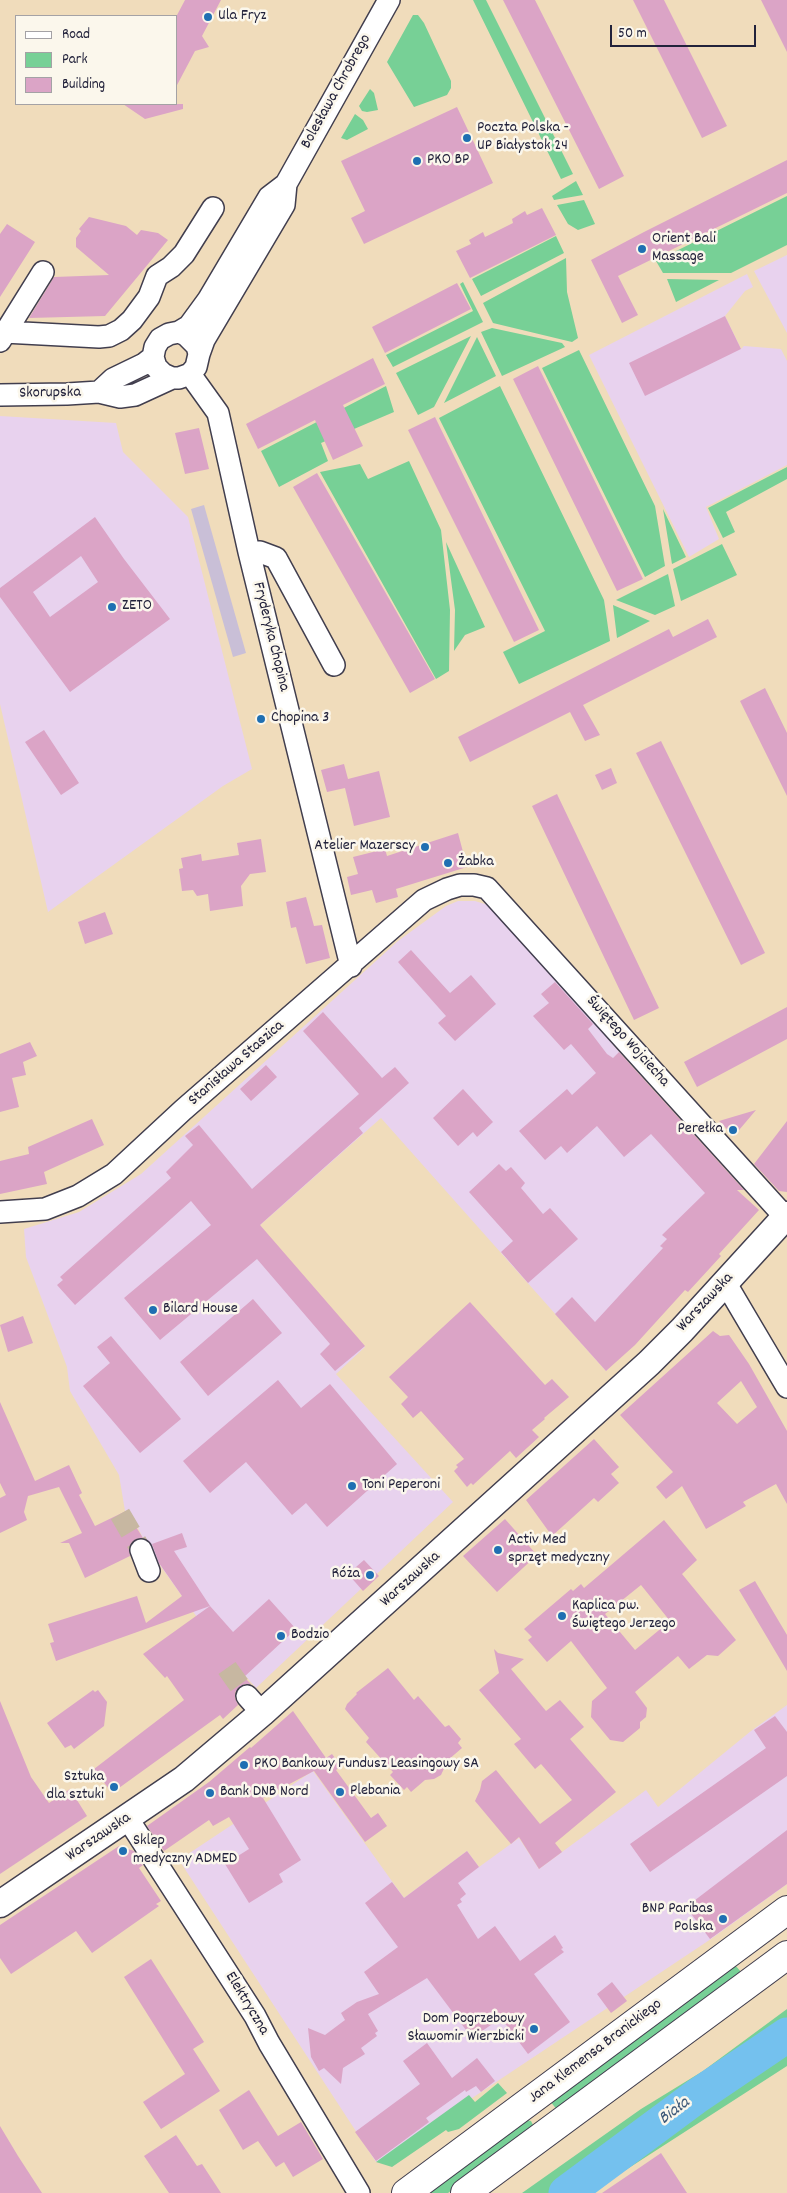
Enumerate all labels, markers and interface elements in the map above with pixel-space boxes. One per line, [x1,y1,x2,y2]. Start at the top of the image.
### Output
place label: Ula Fryz [218,7,266,27]
marker: Ula Fryz [202,11,214,23]
legend [15,15,178,105]
scale bar [612,15,758,47]
text: 50 m [618,23,647,45]
text: Road [62,24,90,46]
street label: Bolesława Chrobrego [298,32,376,152]
text: Park [62,49,88,71]
text: Building [62,74,105,96]
place label: Poczta Polska - UP Białystok 24 [477,119,569,157]
marker: Poczta Polska - UP Białystok 24 [461,132,473,144]
place label: PKO BP [427,151,469,171]
marker: PKO BP [411,155,423,167]
place label: Orient Bali Massage [652,230,716,268]
marker: Orient Bali Massage [636,243,648,255]
street label: Skorupska [19,384,81,404]
street label: Fryderyka Chopina [247,580,293,694]
place label: ZETO [122,597,152,617]
marker: ZETO [106,601,118,613]
place label: Chopina 3 [271,709,329,729]
marker: Chopina 3 [255,713,267,725]
place label: Atelier Mazerscy [314,837,415,857]
marker: Atelier Mazerscy [419,841,431,853]
place label: Żabka [458,853,494,873]
marker: Żabka [442,857,454,869]
street label: Świętego Wojciecha [581,993,673,1091]
street label: Stanisława Staszica [185,1017,289,1111]
place label: Perełka [678,1120,723,1140]
marker: Perełka [727,1124,739,1136]
street label: Warszawska [674,1269,738,1337]
place label: Bilard House [163,1300,238,1320]
marker: Bilard House [147,1304,159,1316]
place label: Toni Peperoni [362,1476,440,1496]
marker: Toni Peperoni [346,1480,358,1492]
place label: Activ Med sprzęt medyczny [508,1531,609,1569]
marker: Activ Med sprzęt medyczny [492,1544,504,1556]
street label: Warszawska [377,1548,445,1612]
place label: Róża [332,1565,360,1585]
marker: Róża [364,1569,376,1581]
place label: Kaplica pw. Świętego Jerzego [572,1597,676,1635]
marker: Kaplica pw. Świętego Jerzego [556,1610,568,1622]
place label: Bodzio [291,1626,329,1646]
marker: Bodzio [275,1630,287,1642]
place label: PKO Bankowy Fundusz Leasingowy SA [254,1755,479,1775]
marker: PKO Bankowy Fundusz Leasingowy SA [238,1759,250,1771]
place label: Sztuka dla sztuki [46,1768,104,1806]
marker: Sztuka dla sztuki [108,1781,120,1793]
place label: Plebania [350,1782,400,1802]
place label: Bank DNB Nord [220,1783,309,1803]
marker: Plebania [334,1786,346,1798]
marker: Bank DNB Nord [204,1787,216,1799]
street label: Warszawska [63,1809,135,1867]
place label: Sklep medyczny ADMED [133,1832,237,1870]
marker: Sklep medyczny ADMED [117,1845,129,1857]
place label: BNP Paribas Polska [642,1900,713,1938]
marker: BNP Paribas Polska [717,1913,729,1925]
street label: Elektryczna [220,1969,272,2039]
street label: Jana Klemensa Branickiego [526,1996,666,2108]
place label: Dom Pogrzebowy Sławomir Wierzbicki [408,2010,524,2048]
marker: Dom Pogrzebowy Sławomir Wierzbicki [528,2023,540,2035]
water label: Biała [655,2093,695,2131]

